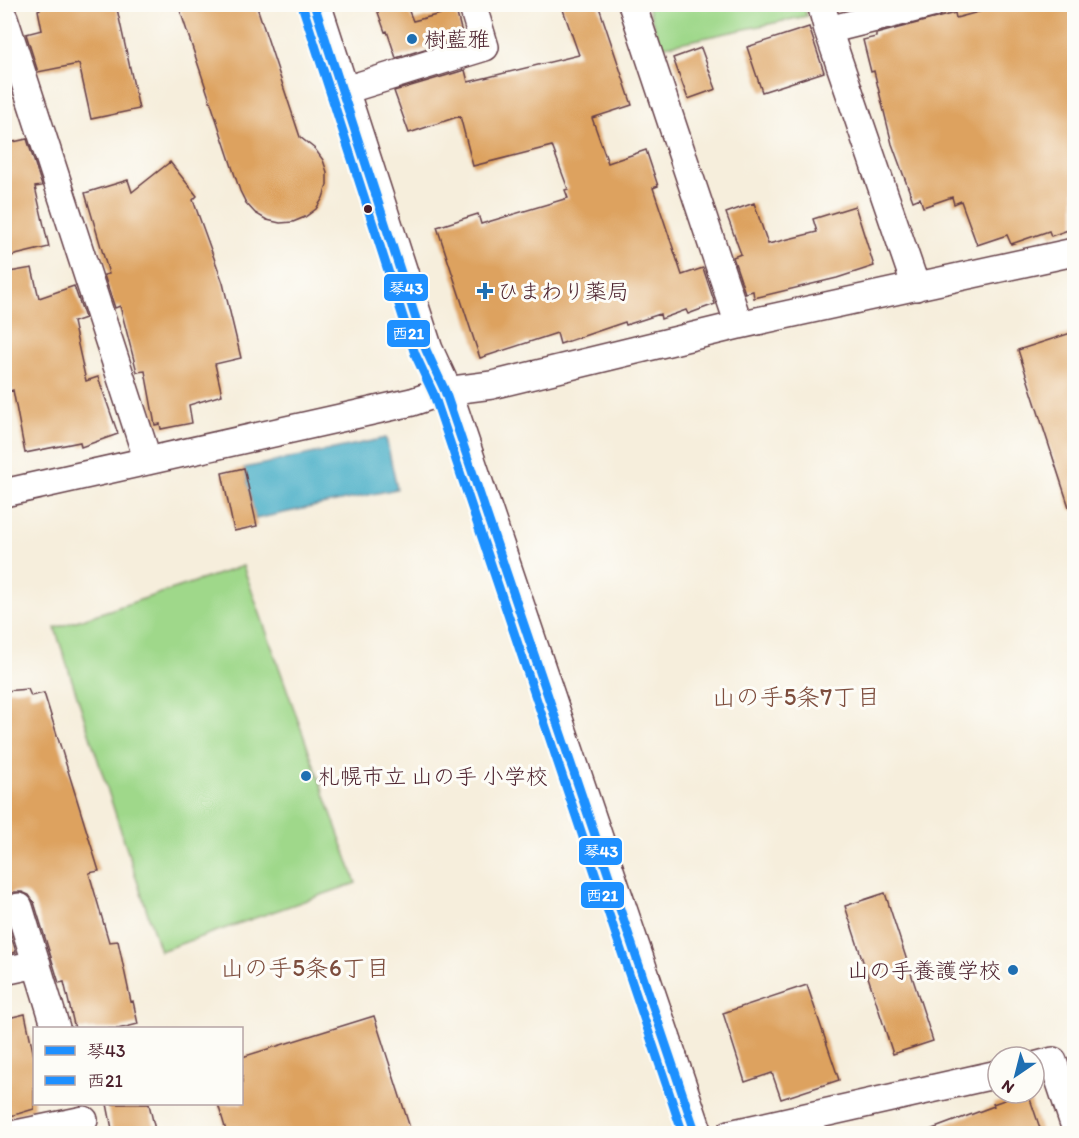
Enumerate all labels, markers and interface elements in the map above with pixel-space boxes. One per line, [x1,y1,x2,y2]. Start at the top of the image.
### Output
place label: 樹藍雅 [424,26,490,53]
marker: 樹藍雅 [405,32,419,46]
unlabelled marker [362,203,374,215]
line badge: 琴43 [383,273,429,302]
place label: ひまわり薬局 [497,278,629,305]
text: 琴43 [389,279,423,298]
marker: ひまわり薬局 [478,284,492,298]
line badge: 西21 [386,319,431,348]
text: 西21 [392,324,424,343]
district label: 山の手5条7丁目 [712,682,880,711]
place label: 札幌市立 山の手 小学校 [318,763,548,790]
marker: 札幌市立 山の手 小学校 [299,769,313,783]
line badge: 琴43 [578,837,623,866]
text: 琴43 [584,842,618,861]
line badge: 西21 [580,881,625,909]
text: 西21 [586,886,618,905]
district label: 山の手5条6丁目 [220,953,390,982]
place label: 山の手養護学校 [847,957,1001,984]
marker: 山の手養護学校 [1006,963,1020,977]
legend [33,1027,243,1105]
text: 琴43 [87,1040,126,1062]
north arrow [986,1045,1046,1105]
text: 西21 [87,1070,123,1092]
text: N [998,1076,1018,1098]

